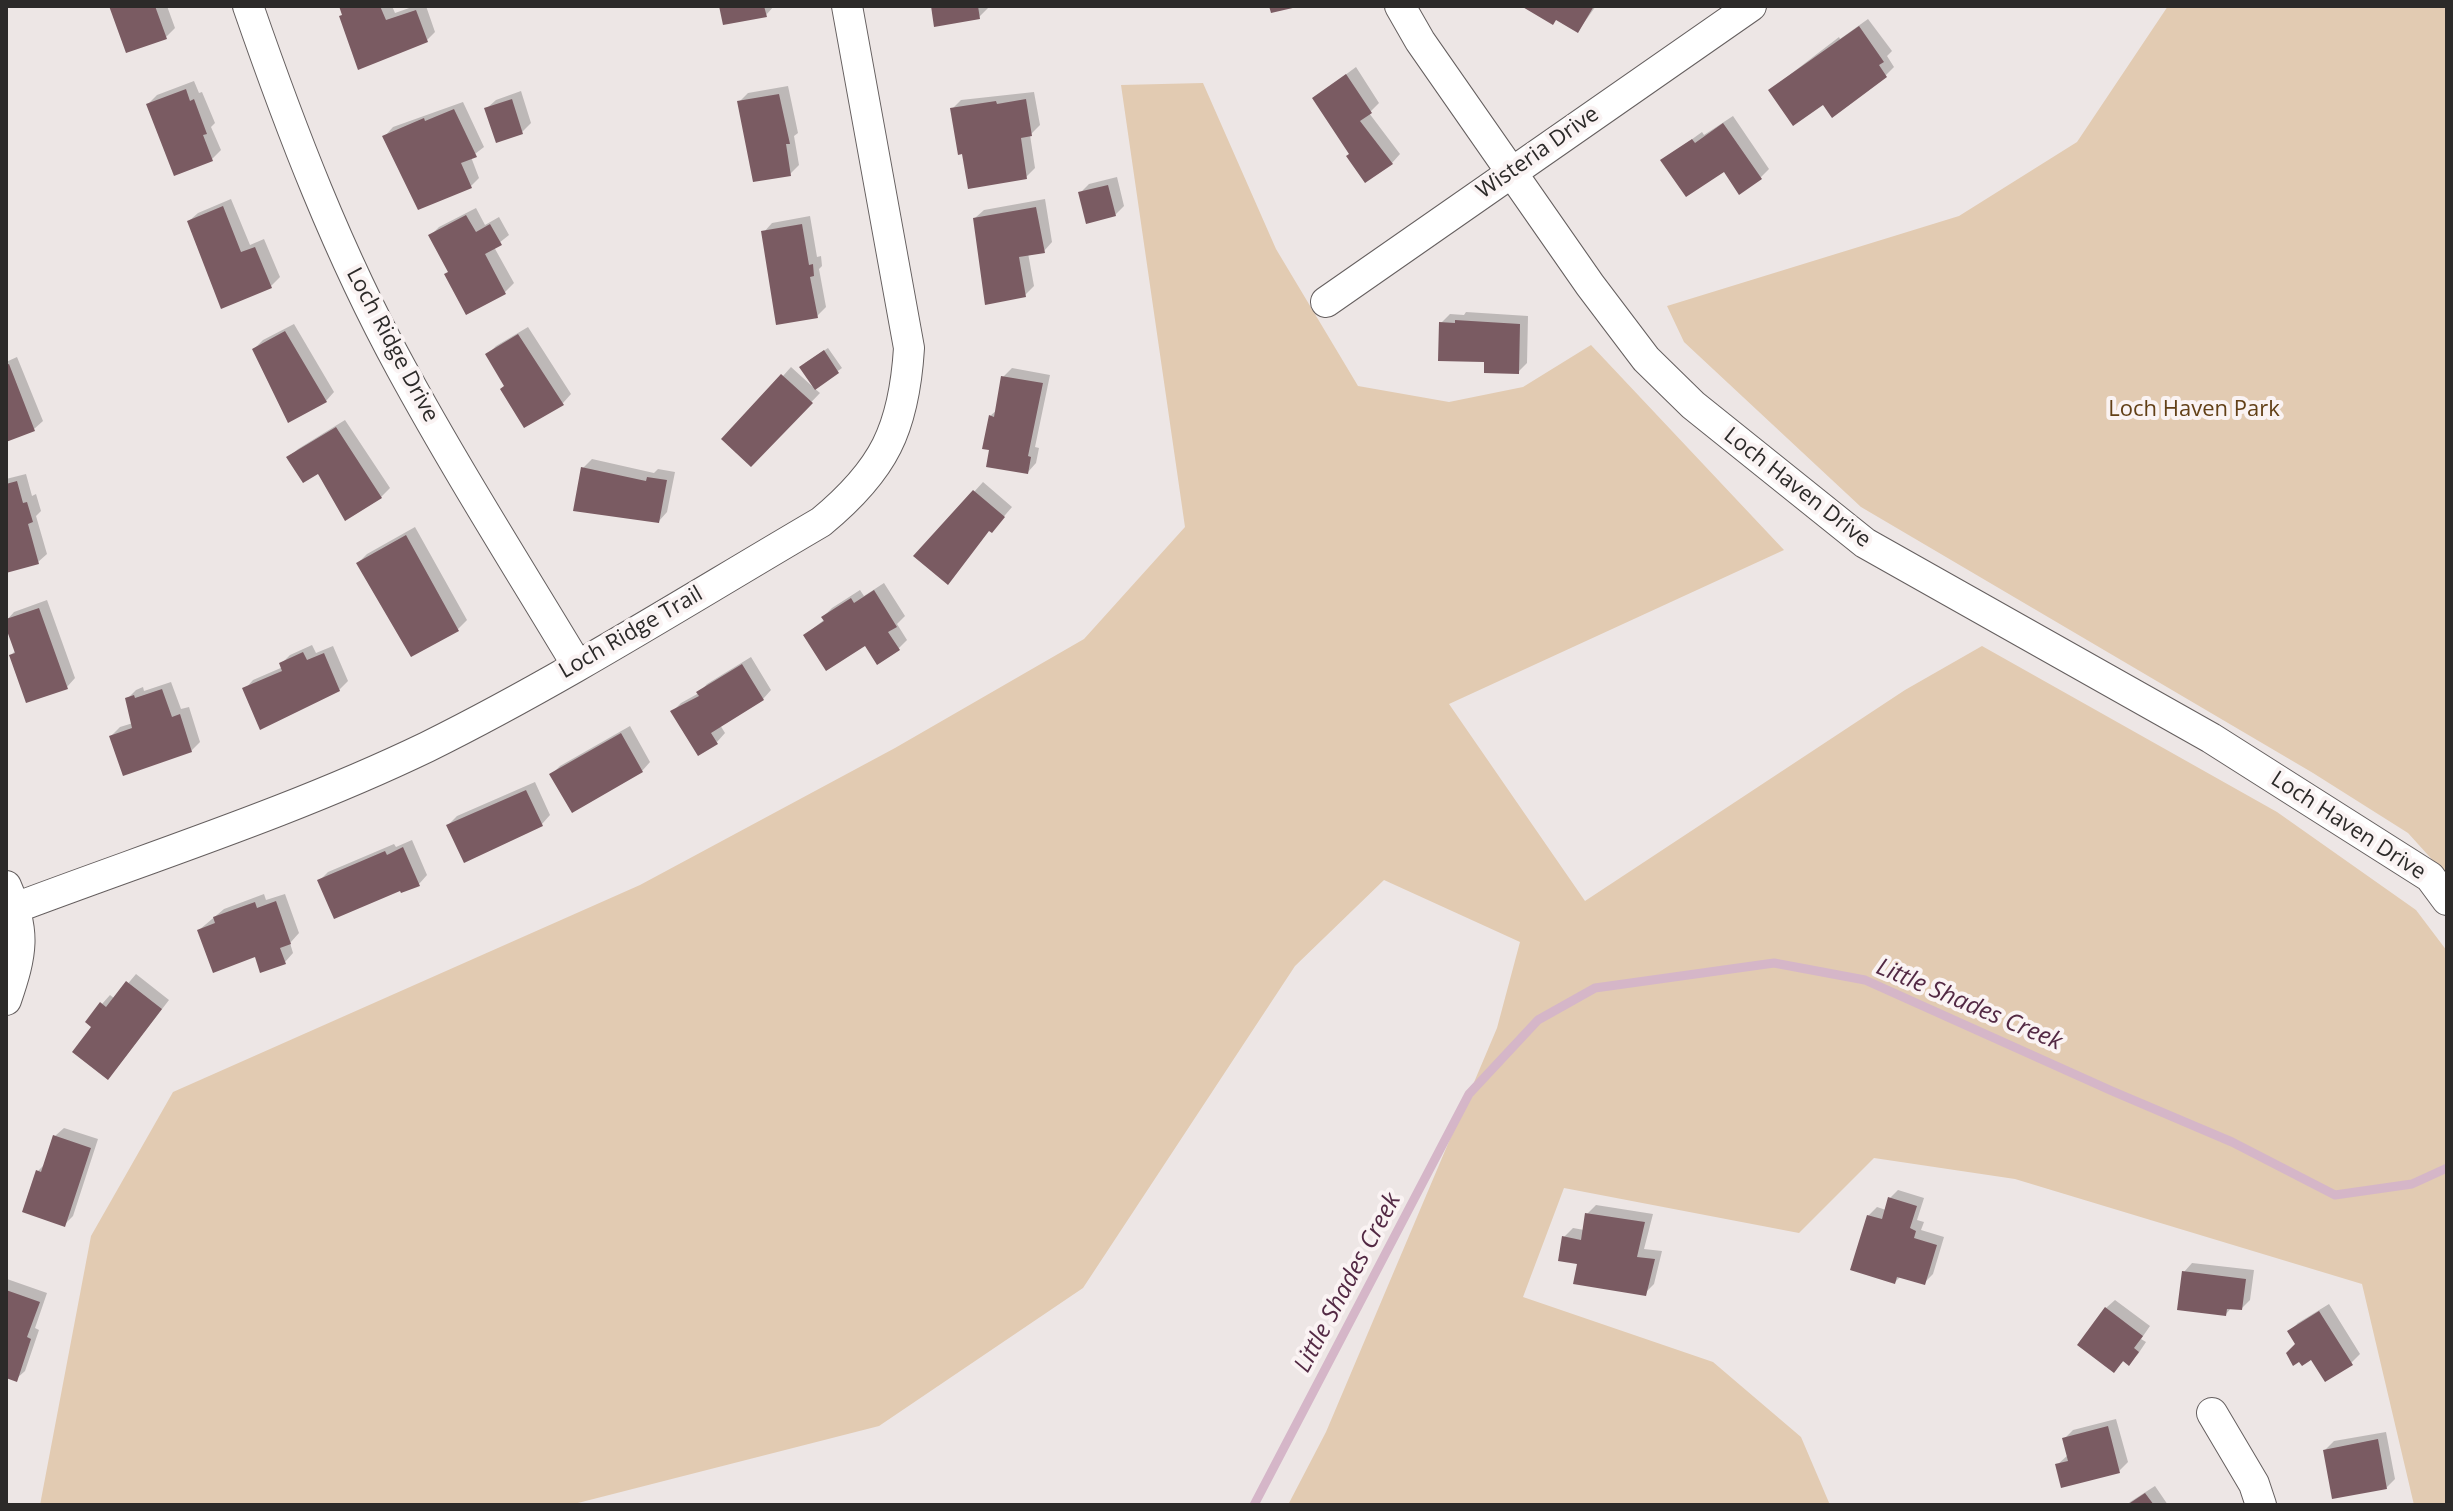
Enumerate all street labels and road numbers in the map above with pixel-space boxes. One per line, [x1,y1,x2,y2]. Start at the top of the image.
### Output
street label: Wisteria Drive [1472,101,1604,205]
street label: Loch Ridge Drive [340,263,444,427]
street label: Loch Haven Drive [1718,422,1876,554]
street label: Loch Ridge Trail [554,581,708,685]
street label: Loch Haven Drive [2266,766,2430,886]

